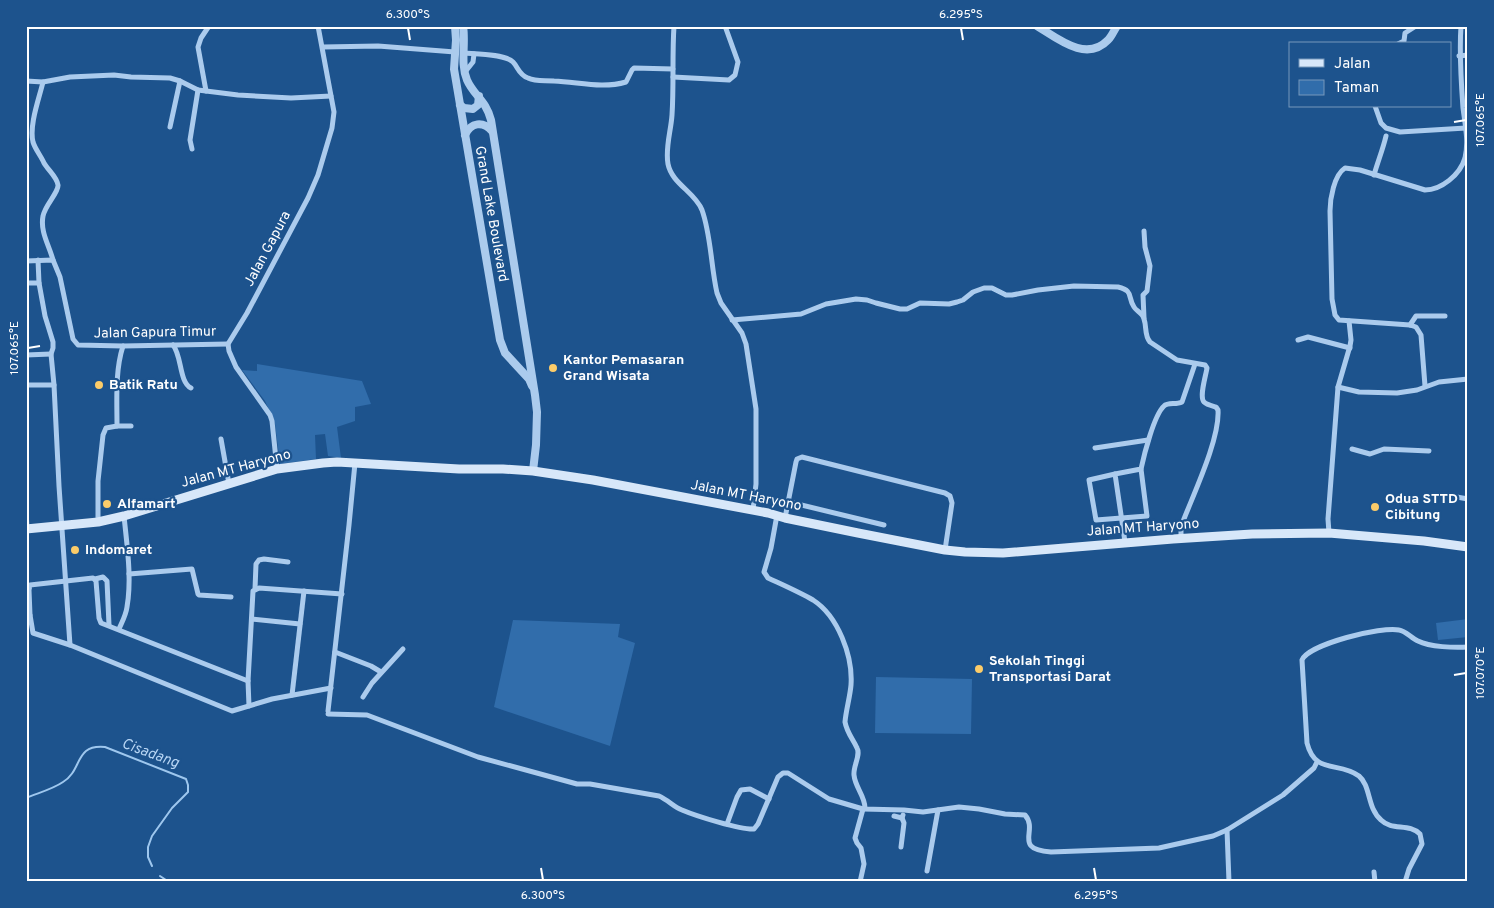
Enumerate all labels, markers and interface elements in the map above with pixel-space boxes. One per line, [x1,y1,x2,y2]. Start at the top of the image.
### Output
text: 6.300°S [386,7,430,23]
text: 6.295°S [939,7,983,23]
legend [1289,42,1452,108]
text: Jalan [1334,55,1371,74]
text: Taman [1334,79,1379,98]
text: 107.065°E [1473,93,1489,147]
street label: Grand Lake Boulevard [471,145,511,283]
street label: Jalan Gapura [241,208,295,290]
text: 107.065°E [7,321,23,375]
street label: Jalan Gapura Timur [93,323,217,343]
place label: Kantor Pemasaran Grand Wisata [563,352,684,385]
marker: Kantor Pemasaran Grand Wisata [547,362,559,374]
place label: Batik Ratu [109,377,178,394]
marker: Batik Ratu [93,379,105,391]
street label: Jalan MT Haryono [179,446,293,492]
street label: Jalan MT Haryono [689,477,803,515]
place label: Odua STTD Cibitung [1385,491,1458,524]
place label: Alfamart [117,496,176,513]
marker: Alfamart [101,498,113,510]
marker: Odua STTD Cibitung [1369,501,1381,513]
street label: Jalan MT Haryono [1086,516,1200,540]
place label: Indomaret [85,542,152,559]
marker: Indomaret [69,544,81,556]
text: 107.070°E [1473,647,1489,699]
place label: Sekolah Tinggi Transportasi Darat [989,653,1111,686]
marker: Sekolah Tinggi Transportasi Darat [973,663,985,675]
water label: Cisadang [119,735,182,773]
text: 6.300°S [521,888,565,904]
text: 6.295°S [1074,888,1118,904]

